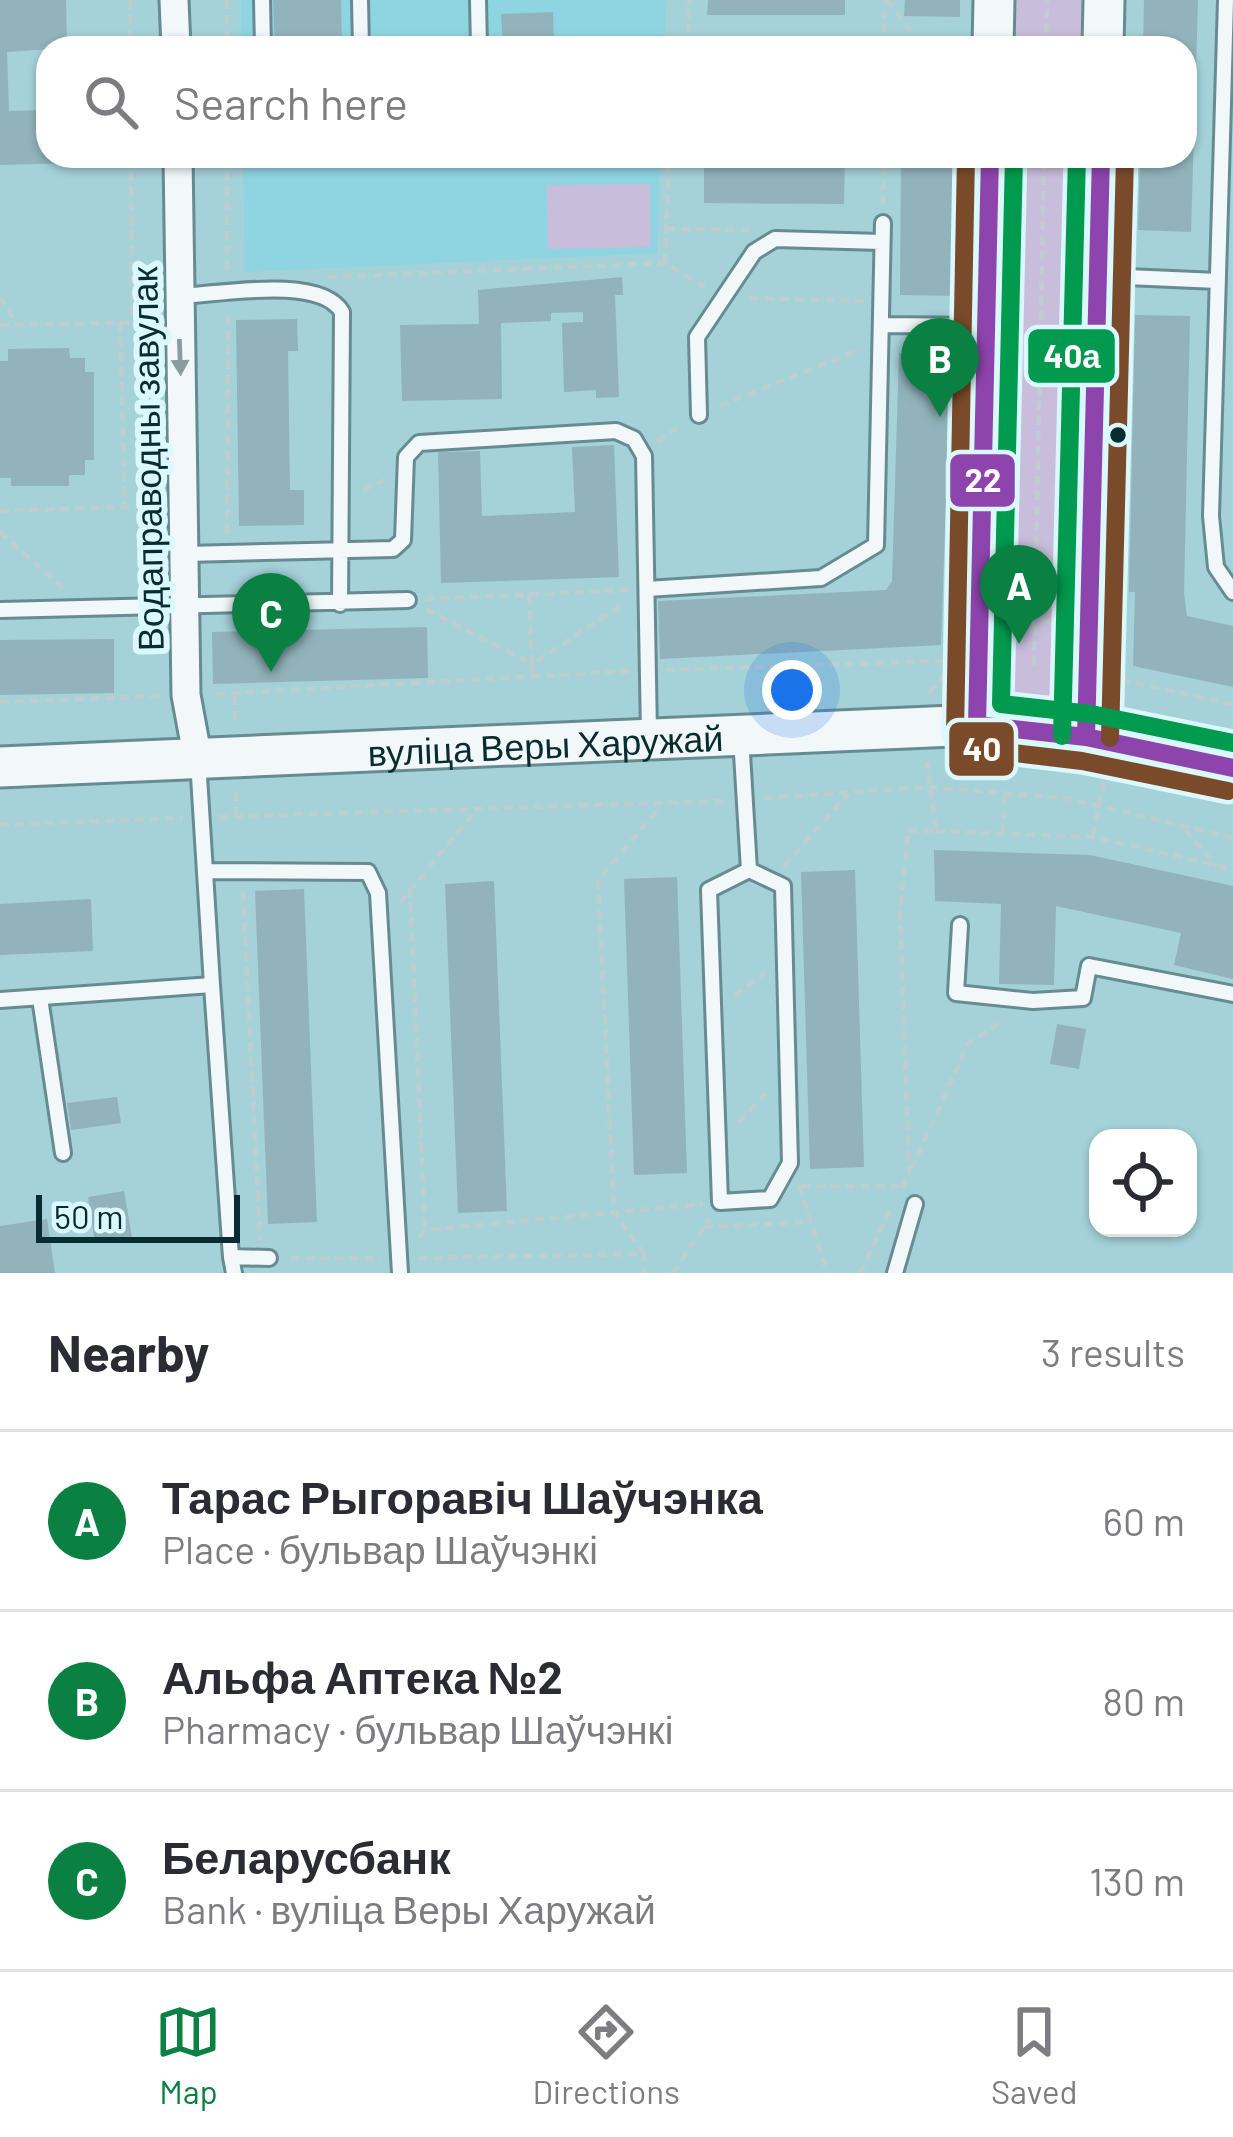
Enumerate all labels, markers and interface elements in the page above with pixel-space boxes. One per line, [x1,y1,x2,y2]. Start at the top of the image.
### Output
search box [36,36,1197,168]
icon: search [78,69,144,135]
text: Search here [174,75,408,129]
street label: Водаправодны завулак [121,266,172,652]
pin: B [901,318,979,417]
line badge: 40а [1026,327,1117,385]
text: 40а [1043,335,1101,375]
one-way arrow [170,339,189,377]
unlabelled marker [1107,424,1129,446]
line badge: 22 [948,452,1017,509]
text: 22 [965,459,1001,499]
pin: A [980,545,1058,644]
pin: C [232,573,310,672]
your location [762,660,822,720]
street label: вуліца Веры Харужай [367,714,724,773]
line badge: 40 [947,720,1016,778]
text: 40 [963,728,1001,768]
map controls [1089,1129,1197,1237]
button: locate [1089,1129,1197,1237]
scale bar [36,1189,240,1242]
text: 50 m [54,1196,124,1236]
text: Nearby [48,1321,209,1382]
text: 3 results [1041,1328,1185,1375]
text: Тарас Рыгоравіч Шаўчэнка [162,1469,763,1523]
text: A [74,1497,100,1544]
text: 60 m [1103,1497,1185,1544]
text: Place · бульвар Шаўчэнкі [162,1525,598,1572]
text: Альфа Аптека №2 [162,1649,563,1703]
text: B [75,1677,99,1724]
text: 80 m [1103,1677,1185,1724]
text: Pharmacy · бульвар Шаўчэнкі [162,1705,673,1752]
text: Беларусбанк [162,1829,451,1883]
text: C [75,1857,99,1904]
text: 130 m [1089,1857,1185,1904]
text: Bank · вуліца Веры Харужай [162,1885,656,1932]
tab: Map [155,1999,221,2111]
tab: Directions [532,1999,680,2111]
tab: Saved [991,1999,1078,2111]

